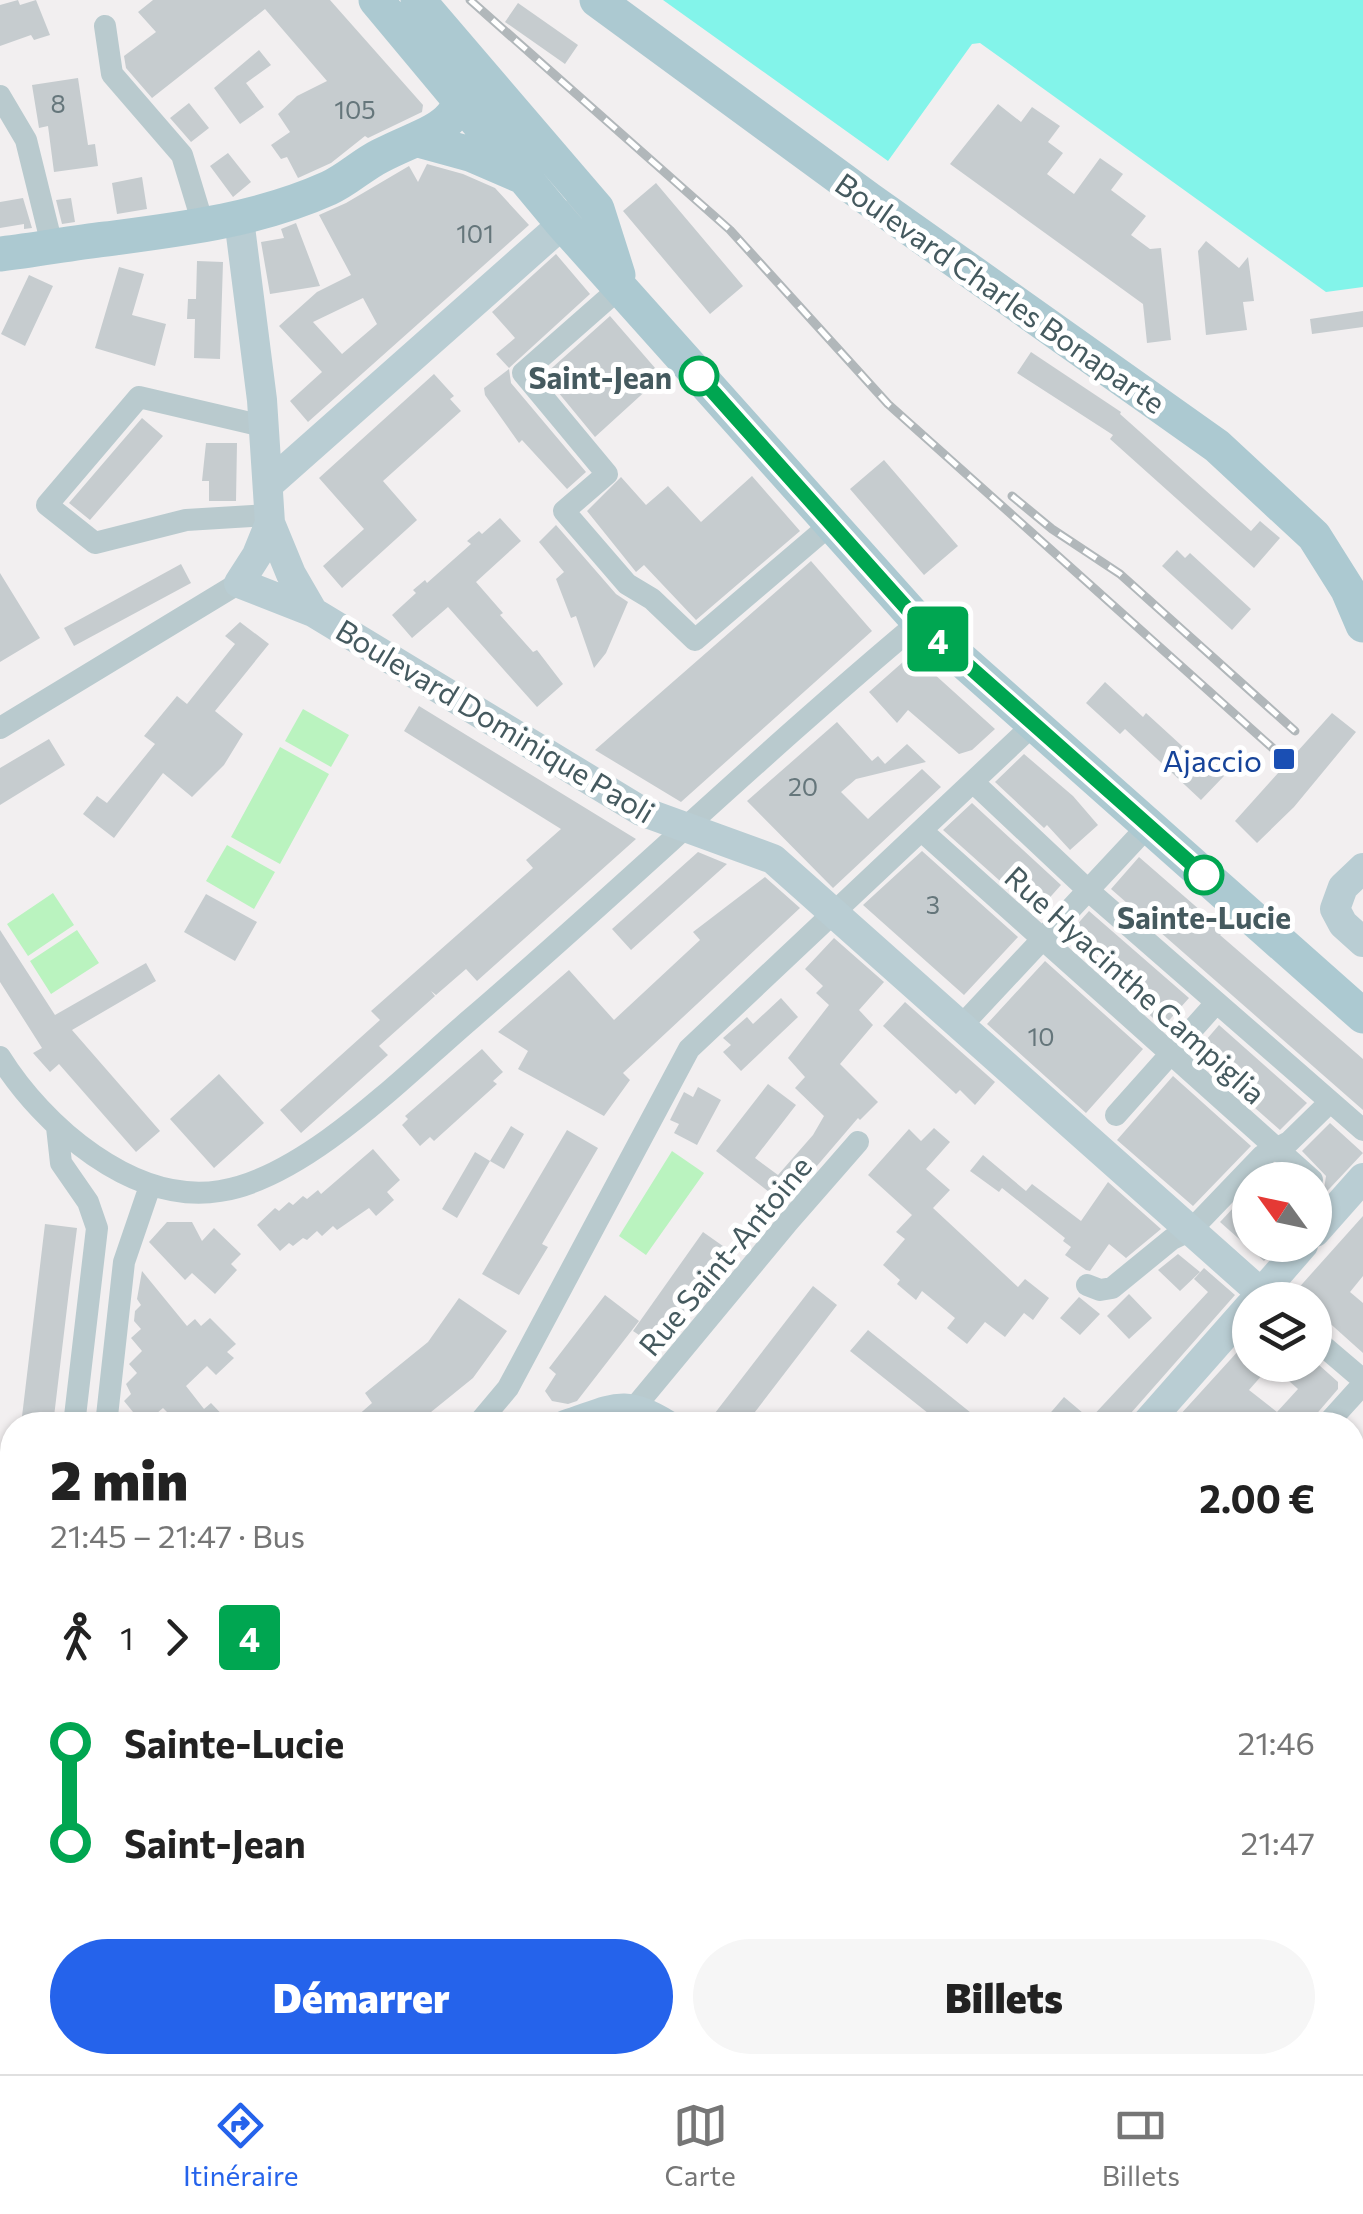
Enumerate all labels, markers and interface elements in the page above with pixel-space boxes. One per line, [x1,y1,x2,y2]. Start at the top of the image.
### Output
house number: 8 [50,88,66,118]
house number: 105 [334,94,376,124]
street label: Boulevard Charles Bonaparte [829,164,1173,420]
house number: 101 [456,218,494,248]
marker: Saint-Jean [680,357,718,395]
place label: Saint-Jean [528,358,672,395]
line badge: 4 [906,606,970,672]
street label: Boulevard Dominique Paoli [330,610,662,830]
text: 4 [927,618,949,661]
place label: Ajaccio [1163,741,1262,778]
marker: Ajaccio [1271,746,1297,772]
house number: 20 [788,771,818,801]
marker: Sainte-Lucie [1185,856,1223,894]
street label: Rue Hyacinthe Campiglia [998,857,1274,1111]
house number: 3 [926,889,940,919]
place label: Sainte-Lucie [1117,898,1291,935]
house number: 10 [1027,1021,1055,1051]
street label: Rue Saint-Antoine [630,1148,818,1362]
north arrow [1232,1162,1332,1262]
map controls [1232,1162,1332,1382]
button: layers [1232,1282,1332,1382]
text: 2 min [50,1444,188,1511]
text: 2.00 € [1199,1474,1315,1521]
text: 21:45 – 21:47 · Bus [50,1515,305,1555]
icon: walk [50,1610,105,1665]
icon: forward [149,1610,204,1665]
text: 4 [239,1616,260,1659]
text: 1 [120,1617,134,1657]
text: Sainte-Lucie [124,1719,344,1766]
text: 21:46 [1237,1722,1315,1762]
text: Saint-Jean [124,1819,306,1866]
text: 21:47 [1241,1822,1315,1862]
button: Démarrer [50,1939,673,2054]
button: Billets [693,1939,1315,2054]
tab: Itinéraire [183,2098,299,2192]
tab: Carte [665,2098,736,2192]
tab: Billets [1102,2098,1180,2192]

